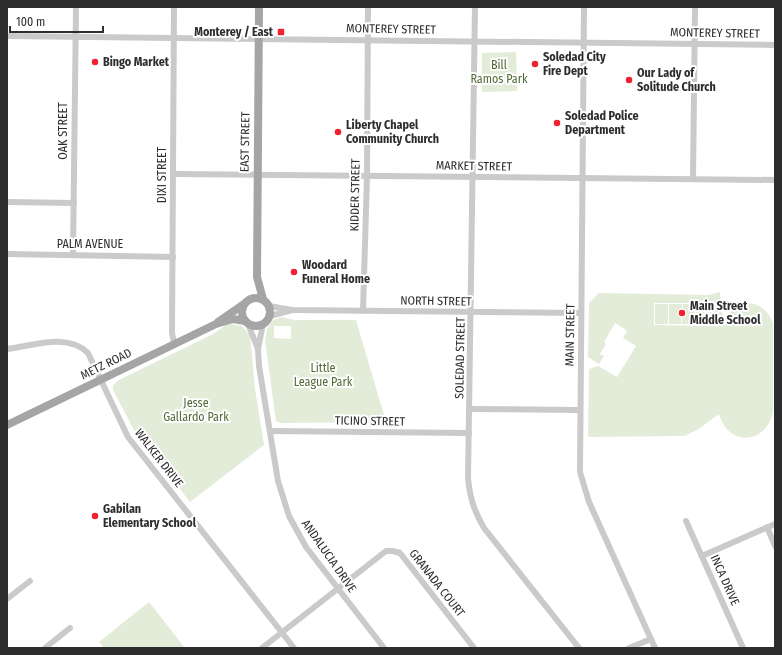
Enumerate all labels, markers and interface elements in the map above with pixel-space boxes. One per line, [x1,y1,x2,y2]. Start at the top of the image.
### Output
scale bar [10,8,103,34]
text: 100 m [16,15,45,29]
street label: MONTEREY STREET [346,21,437,37]
place label: Monterey / East [194,25,274,39]
street label: MONTEREY STREET [670,25,761,41]
marker: Monterey / East [276,27,286,37]
place label: Soledad City Fire Dept [543,50,606,78]
place label: Bingo Market [103,55,170,69]
marker: Bingo Market [90,57,100,67]
park label: Bill Ramos Park [470,58,528,86]
marker: Soledad City Fire Dept [530,59,540,69]
place label: Our Lady of Solitude Church [637,66,716,94]
marker: Our Lady of Solitude Church [624,75,634,85]
street label: OAK STREET [56,102,70,160]
place label: Soledad Police Department [565,109,639,137]
street label: EAST STREET [237,111,253,172]
place label: Liberty Chapel Community Church [346,118,439,146]
marker: Soledad Police Department [552,118,562,128]
marker: Liberty Chapel Community Church [333,127,343,137]
street label: DIXI STREET [155,146,169,203]
street label: KIDDER STREET [347,158,363,232]
street label: MARKET STREET [436,158,513,174]
street label: PALM AVENUE [57,237,124,251]
place label: Woodard Funeral Home [302,258,370,286]
marker: Woodard Funeral Home [289,267,299,277]
street label: NORTH STREET [400,293,472,309]
place label: Main Street Middle School [690,299,761,327]
street label: MAIN STREET [562,303,578,366]
marker: Main Street Middle School [677,308,687,318]
street label: SOLEDAD STREET [452,316,468,399]
street label: METZ ROAD [78,346,134,382]
park label: Little League Park [294,361,353,389]
park label: Jesse Gallardo Park [163,396,229,424]
street label: TICINO STREET [335,413,406,429]
street label: WALKER DRIVE [132,426,186,490]
place label: Gabilan Elementary School [103,502,197,530]
marker: Gabilan Elementary School [90,511,100,521]
street label: ANDALUCIA DRIVE [299,517,360,595]
street label: GRANADA COURT [406,547,468,620]
street label: INCA DRIVE [708,552,743,608]

